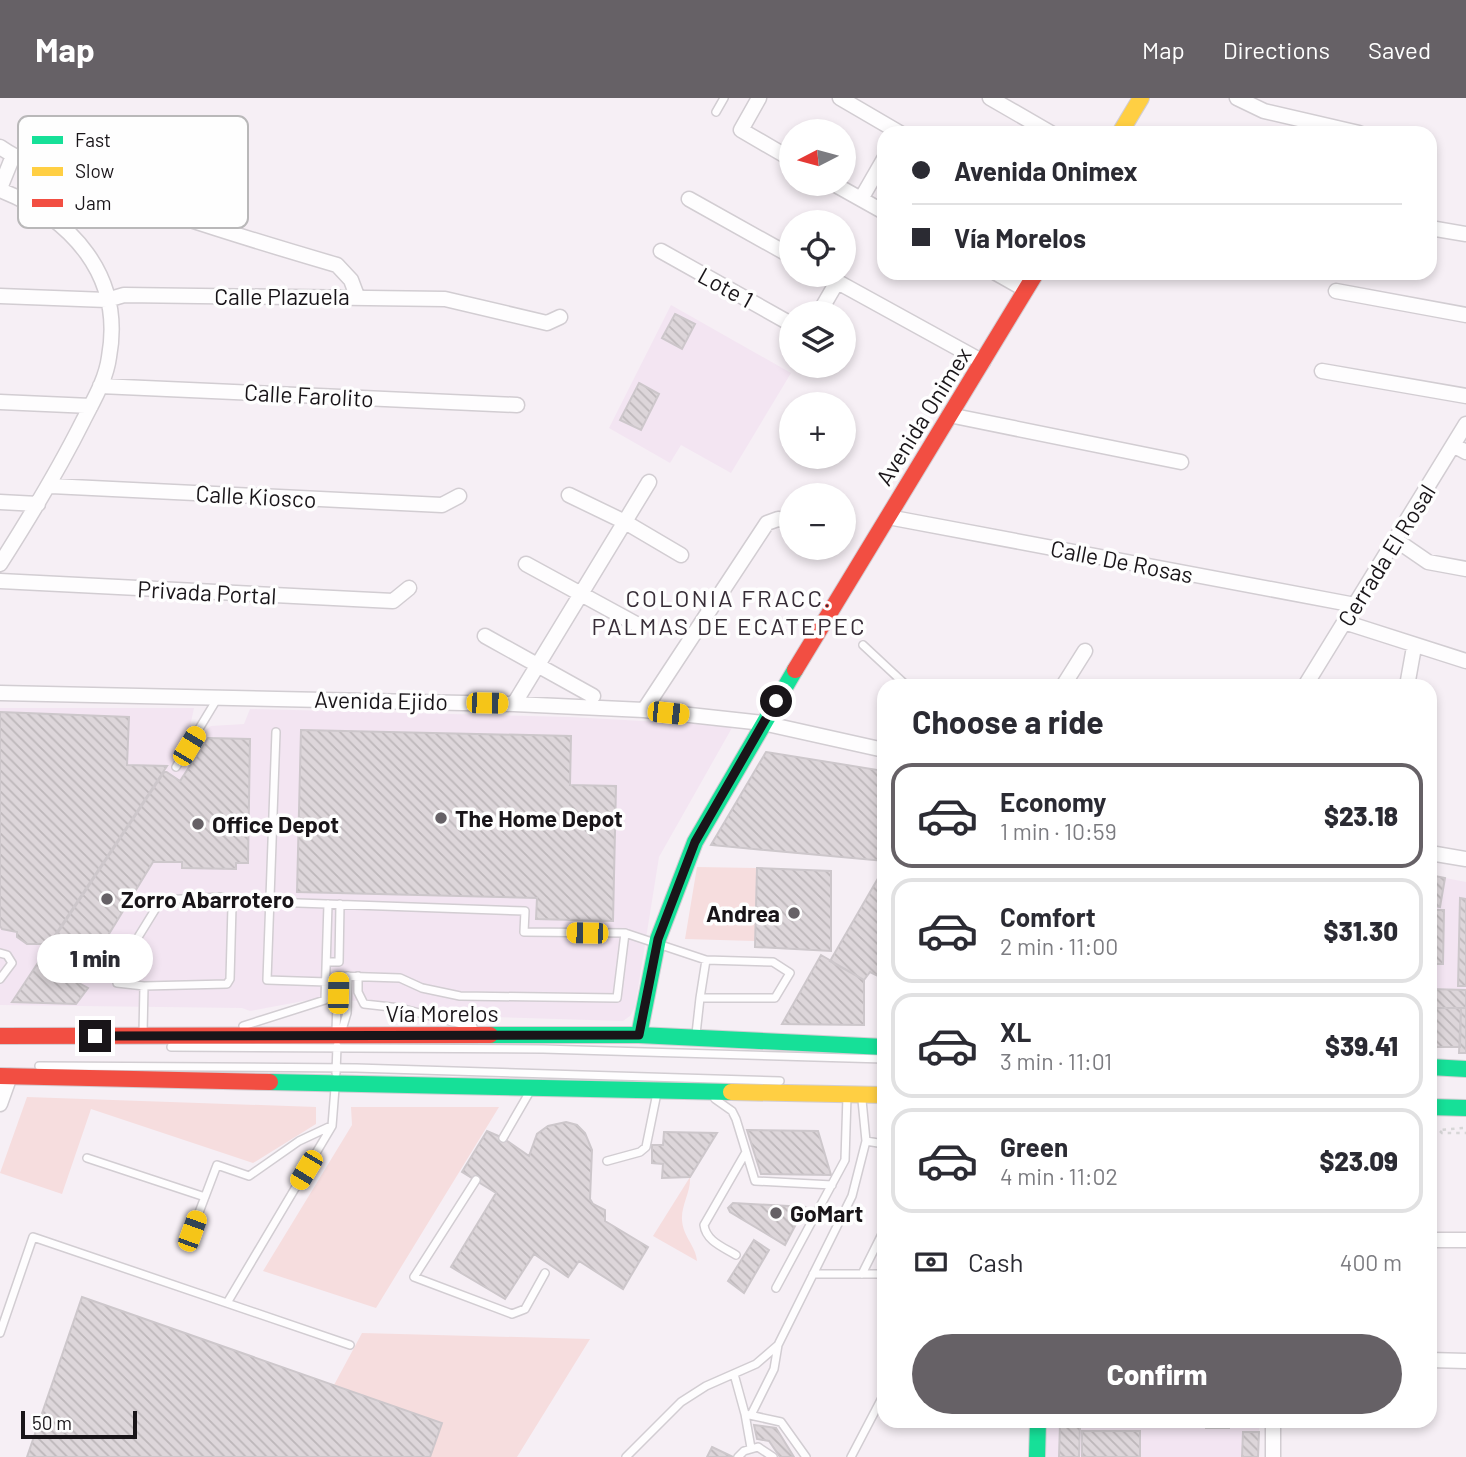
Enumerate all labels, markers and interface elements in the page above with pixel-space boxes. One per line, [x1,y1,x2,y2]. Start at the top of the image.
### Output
text: Map [35,29,95,69]
text: Map [1142,35,1185,64]
text: Directions [1223,35,1330,64]
text: Saved [1368,35,1431,64]
legend [18,116,248,228]
north arrow [779,119,856,196]
map controls [779,119,856,560]
text: Fast [75,128,111,151]
text: Avenida Onimex [954,155,1138,186]
text: Slow [75,159,114,182]
text: Jam [75,191,111,214]
button: locate [779,210,856,287]
text: Vía Morelos [954,222,1086,253]
street label: Lote 1 [694,261,758,313]
street label: Calle Plazuela [214,282,350,310]
button: layers [779,301,856,378]
street label: Avenida Onimex [869,342,977,490]
street label: Calle Farolito [244,378,374,412]
button: + [779,392,856,469]
street label: Calle Kiosco [195,479,317,513]
street label: Cerrada El Rosal [1331,479,1441,631]
button: − [779,483,856,560]
street label: Calle De Rosas [1048,533,1196,589]
street label: Privada Portal [137,574,277,610]
district label: COLONIA FRACC. PALMAS DE ECATEPEC [591,583,867,640]
street label: Avenida Ejido [314,685,448,715]
route start [760,685,792,717]
car [466,692,509,714]
car [647,700,690,726]
text: Choose a ride [912,702,1104,740]
car [170,723,209,769]
icon: car [916,784,979,847]
text: Economy [1000,786,1106,817]
text: $23.18 [1324,800,1398,831]
place label: The Home Depot [455,804,623,832]
place label: Office Depot [212,810,339,838]
marker: The Home Depot [433,810,449,826]
marker: Office Depot [190,816,206,832]
text: 1 min · 10:59 [1000,817,1117,845]
place label: Zorro Abarrotero [121,885,294,913]
marker: Zorro Abarrotero [99,891,115,907]
place label: Andrea [706,899,780,927]
icon: car [916,899,979,962]
text: Comfort [1000,901,1096,932]
marker: Andrea [786,905,802,921]
text: $31.30 [1324,915,1398,946]
car [566,922,609,944]
text: 2 min · 11:00 [1000,932,1118,960]
callout: 1 min [37,934,153,984]
text: 1 min [70,944,120,972]
car [328,972,349,1014]
street label: Vía Morelos [385,999,499,1027]
icon: car [916,1014,979,1077]
text: XL [1000,1016,1031,1047]
route end [79,1020,111,1052]
text: $39.41 [1325,1030,1398,1061]
text: 3 min · 11:01 [1000,1047,1112,1075]
icon: car [916,1129,979,1192]
text: Green [1000,1131,1068,1162]
text: $23.09 [1319,1145,1398,1176]
car [287,1147,326,1193]
text: 4 min · 11:02 [1000,1162,1118,1190]
place label: GoMart [790,1199,863,1227]
marker: GoMart [768,1205,784,1221]
car [175,1208,210,1254]
icon: cash [912,1243,950,1281]
text: Cash [968,1246,1023,1277]
text: 400 m [1340,1248,1402,1276]
button: Confirm [912,1334,1402,1414]
scale bar [21,1408,136,1440]
text: 50 m [32,1411,72,1434]

